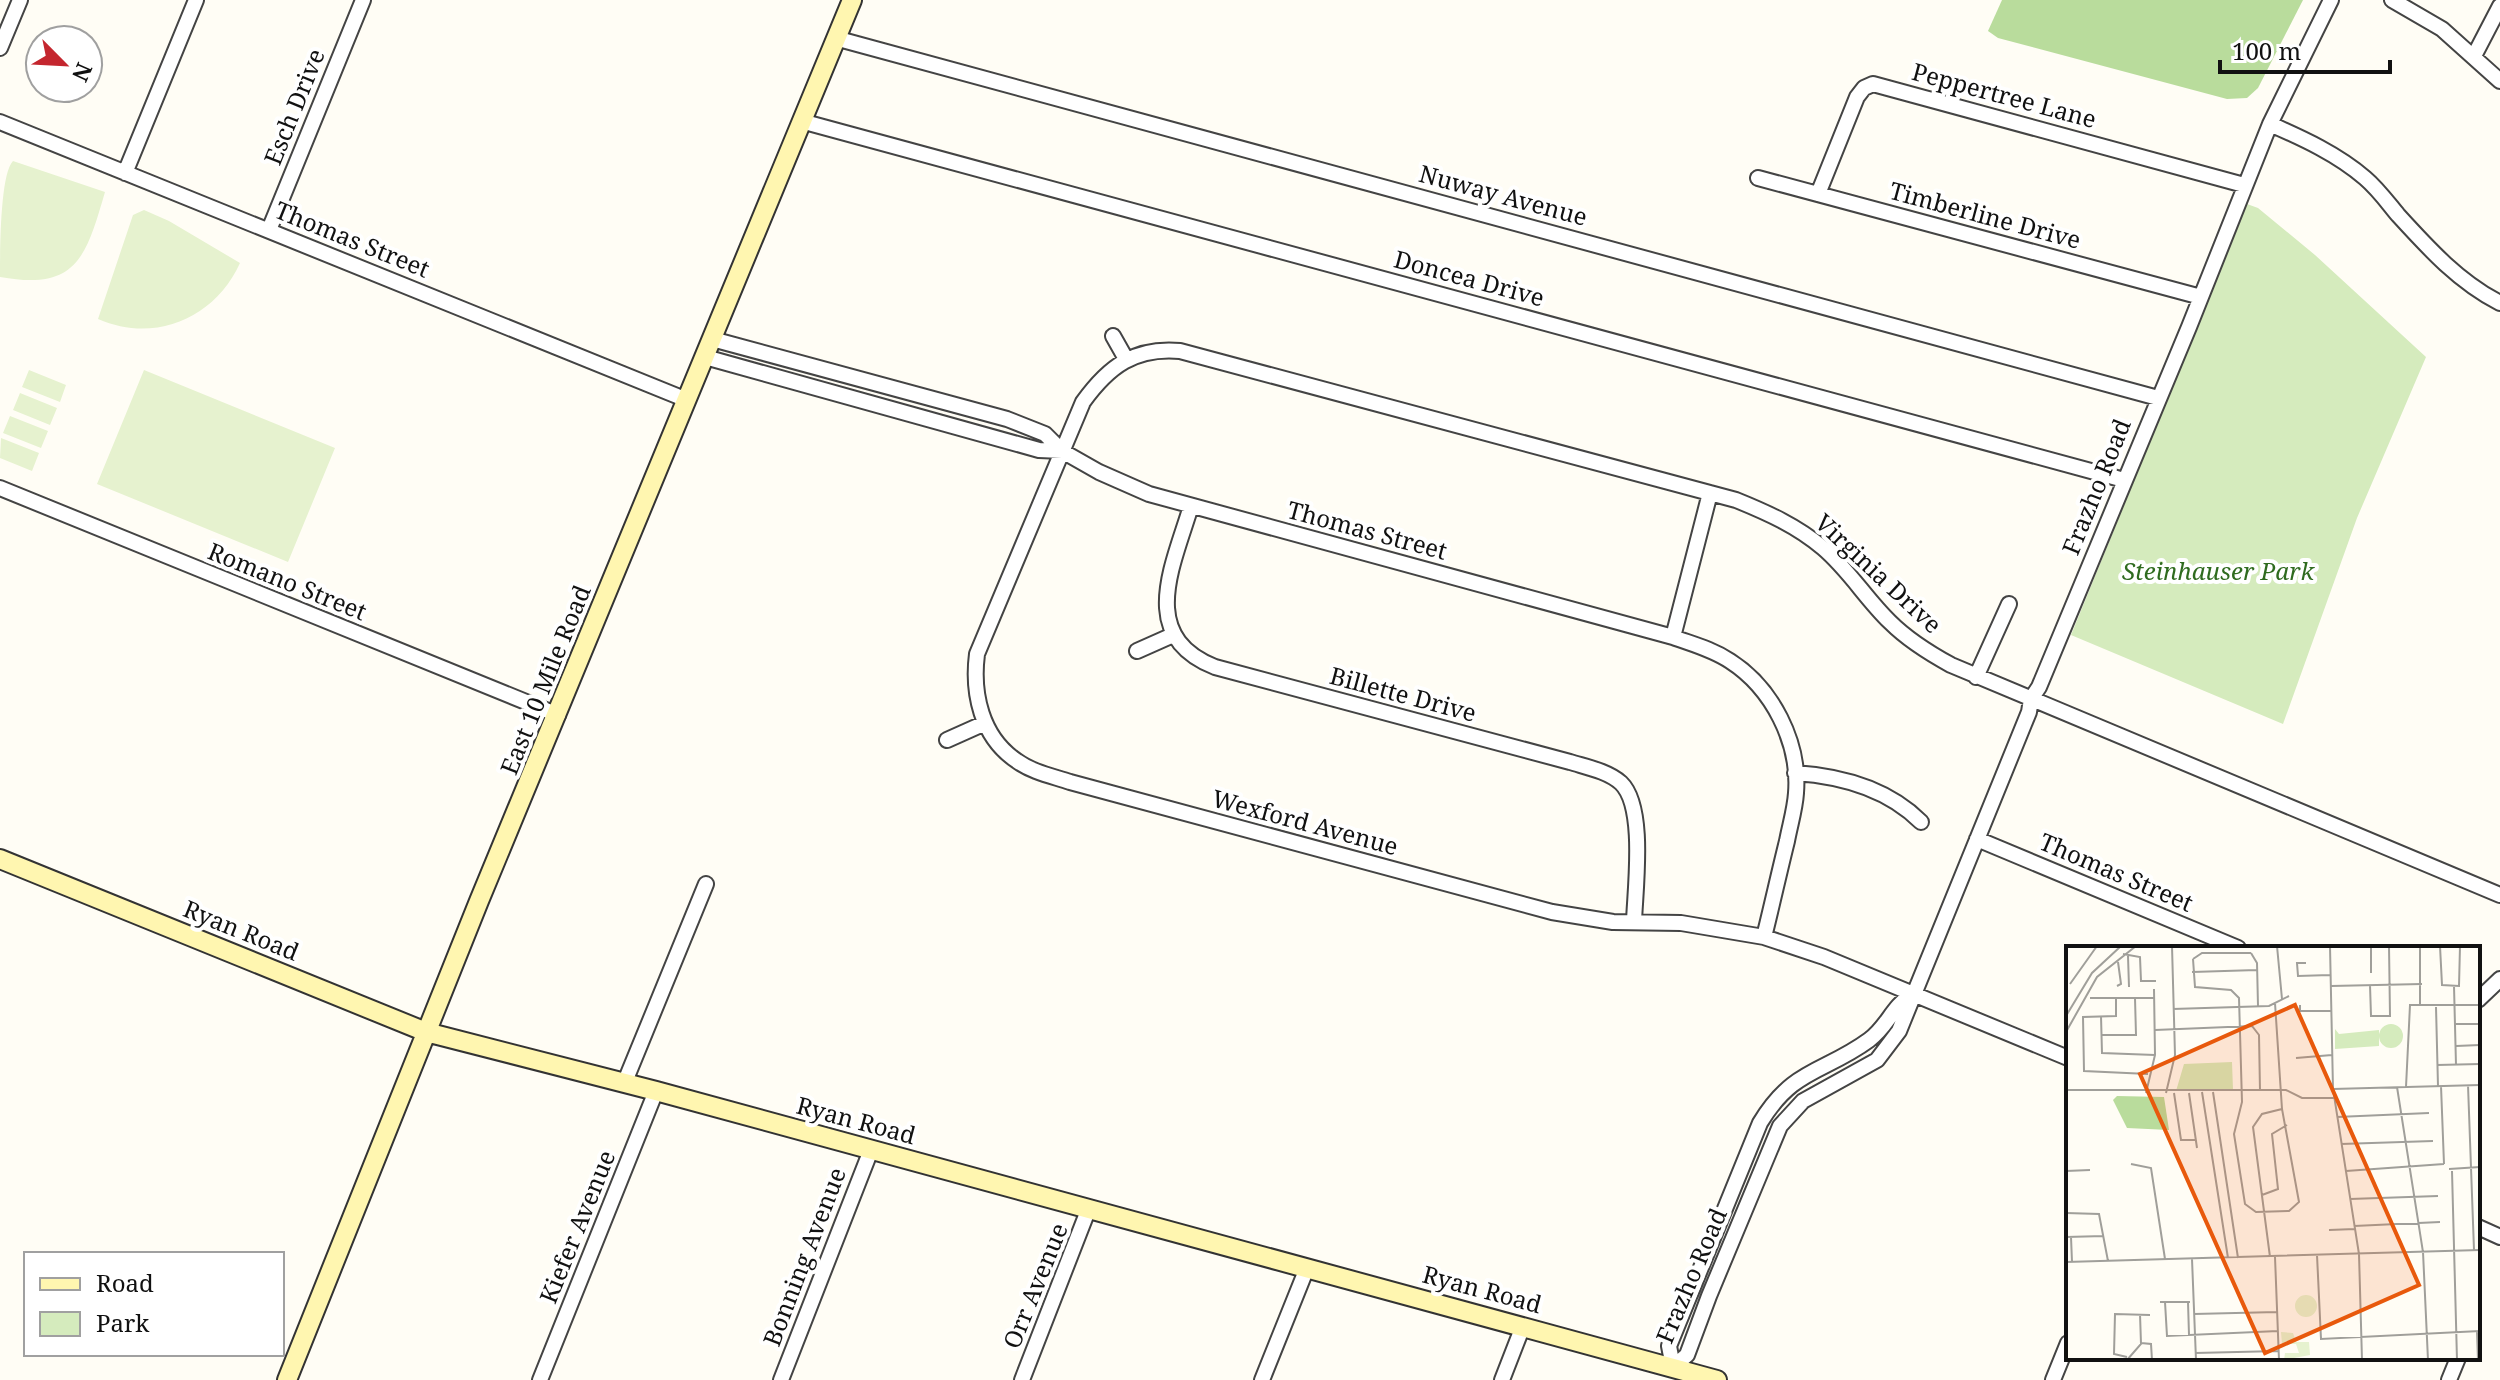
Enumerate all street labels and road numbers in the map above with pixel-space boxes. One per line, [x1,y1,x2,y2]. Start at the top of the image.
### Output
street label: Esch Drive [255,44,332,169]
street label: Peppertree Lane [1909,54,2100,135]
street label: Nuway Avenue [1416,156,1591,233]
street label: Timberline Drive [1886,173,2085,256]
street label: Thomas Street [270,193,435,285]
street label: Doncea Drive [1391,242,1548,313]
street label: Frazho Road [2053,413,2138,559]
street label: Thomas Street [1284,492,1451,567]
street label: Virginia Drive [1809,506,1949,640]
street label: Romano Street [203,534,372,627]
street label: East 10 Mile Road [492,580,598,779]
street label: Billette Drive [1327,658,1480,729]
street label: Wexford Avenue [1209,781,1402,862]
street label: Thomas Street [2035,824,2199,919]
street label: Ryan Road [179,891,304,968]
street label: Ryan Road [793,1088,920,1151]
street label: Kiefer Avenue [531,1145,622,1308]
street label: Bonning Avenue [754,1163,853,1350]
street label: Frazho Road [1647,1202,1734,1348]
street label: Orr Avenue [995,1218,1075,1353]
street label: Ryan Road [1419,1257,1546,1320]

